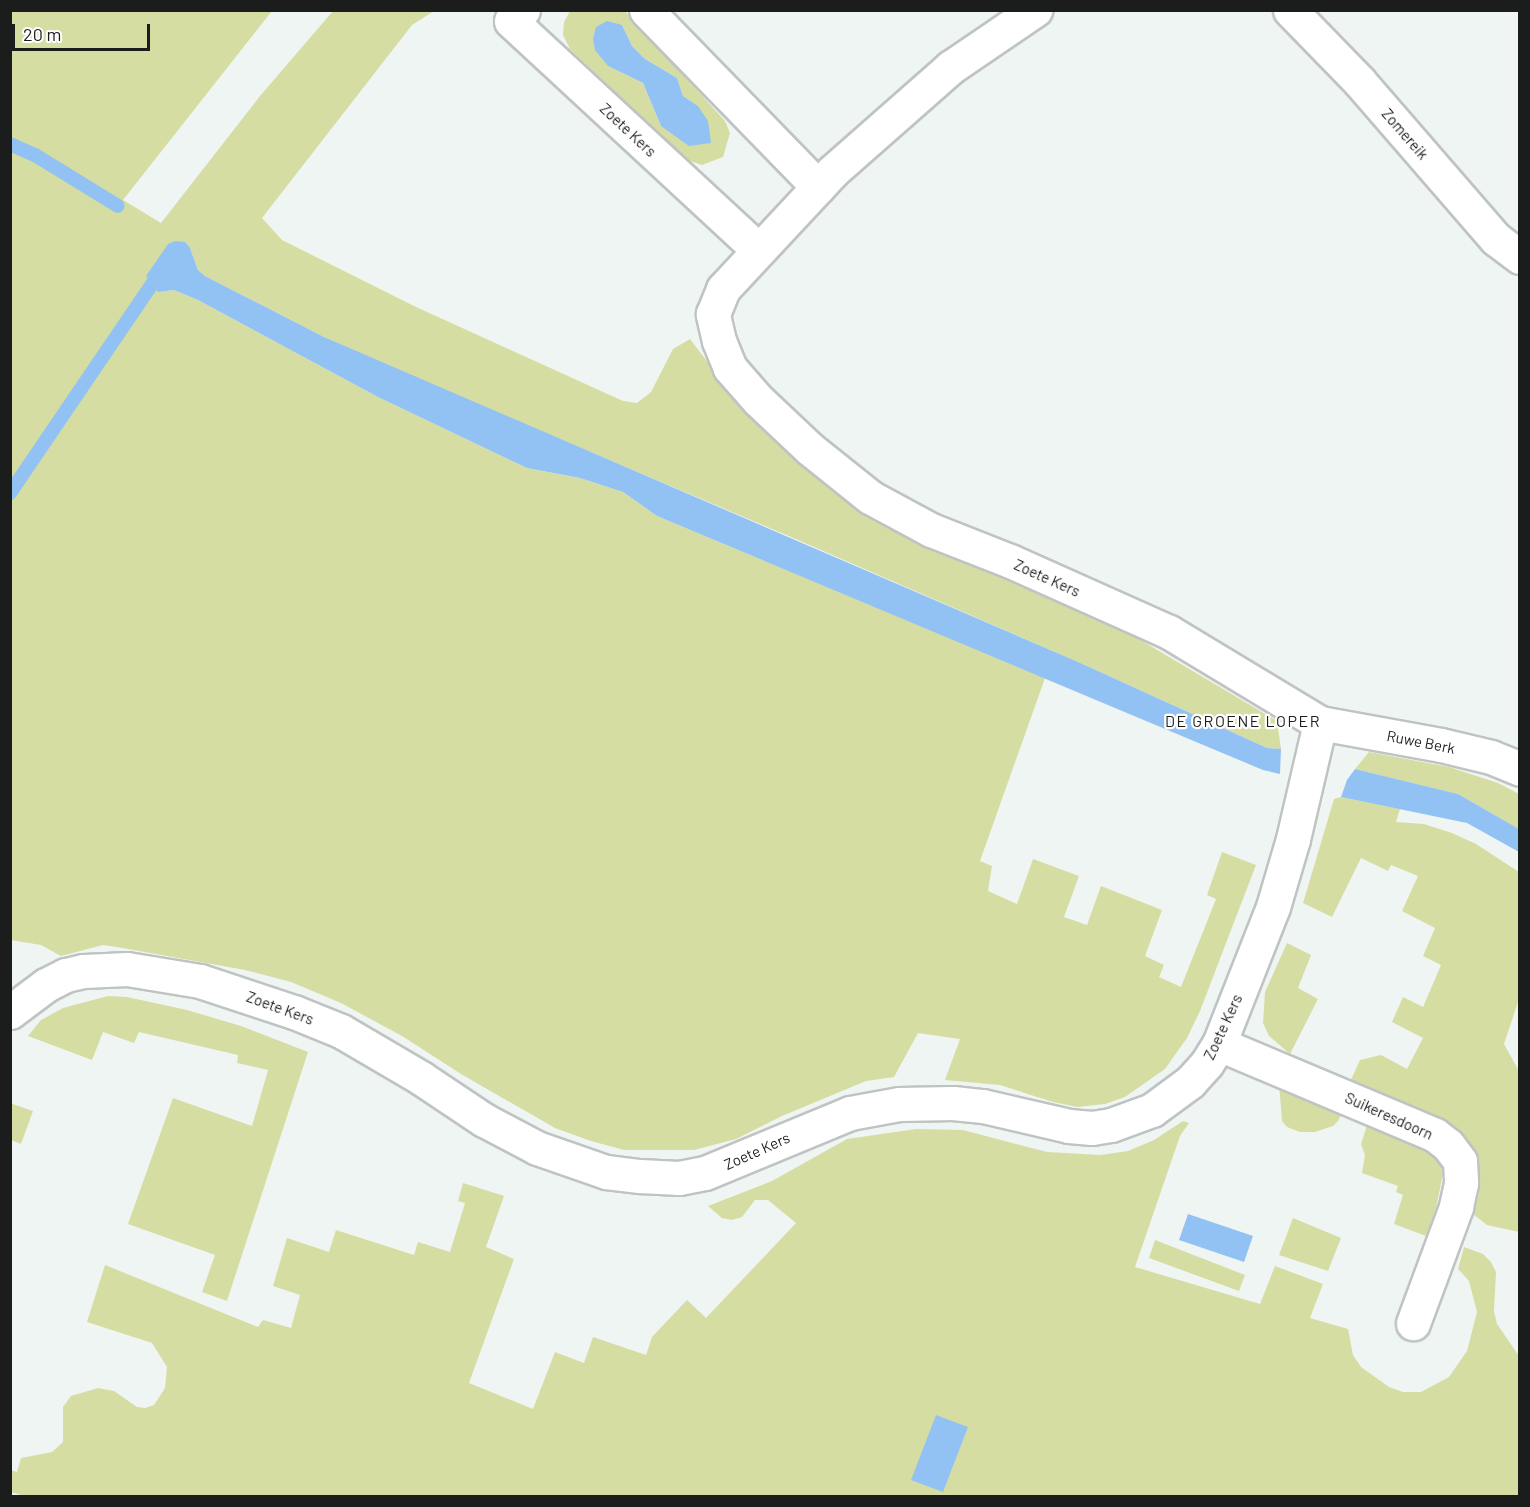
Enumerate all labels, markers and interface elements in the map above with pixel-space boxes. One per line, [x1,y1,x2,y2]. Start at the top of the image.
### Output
scale bar [15,12,153,50]
text: 20 m [23,23,61,45]
street label: Zoete Kers [596,100,660,160]
street label: Zomereik [1378,105,1432,163]
street label: Zoete Kers [1011,556,1083,600]
district label: DE GROENE LOPER [1165,711,1321,731]
street label: Ruwe Berk [1385,727,1457,757]
street label: Zoete Kers [244,988,316,1028]
street label: Zoete Kers [1200,991,1246,1063]
street label: Suikeresdoorn [1342,1089,1436,1143]
street label: Zoete Kers [721,1129,793,1173]

